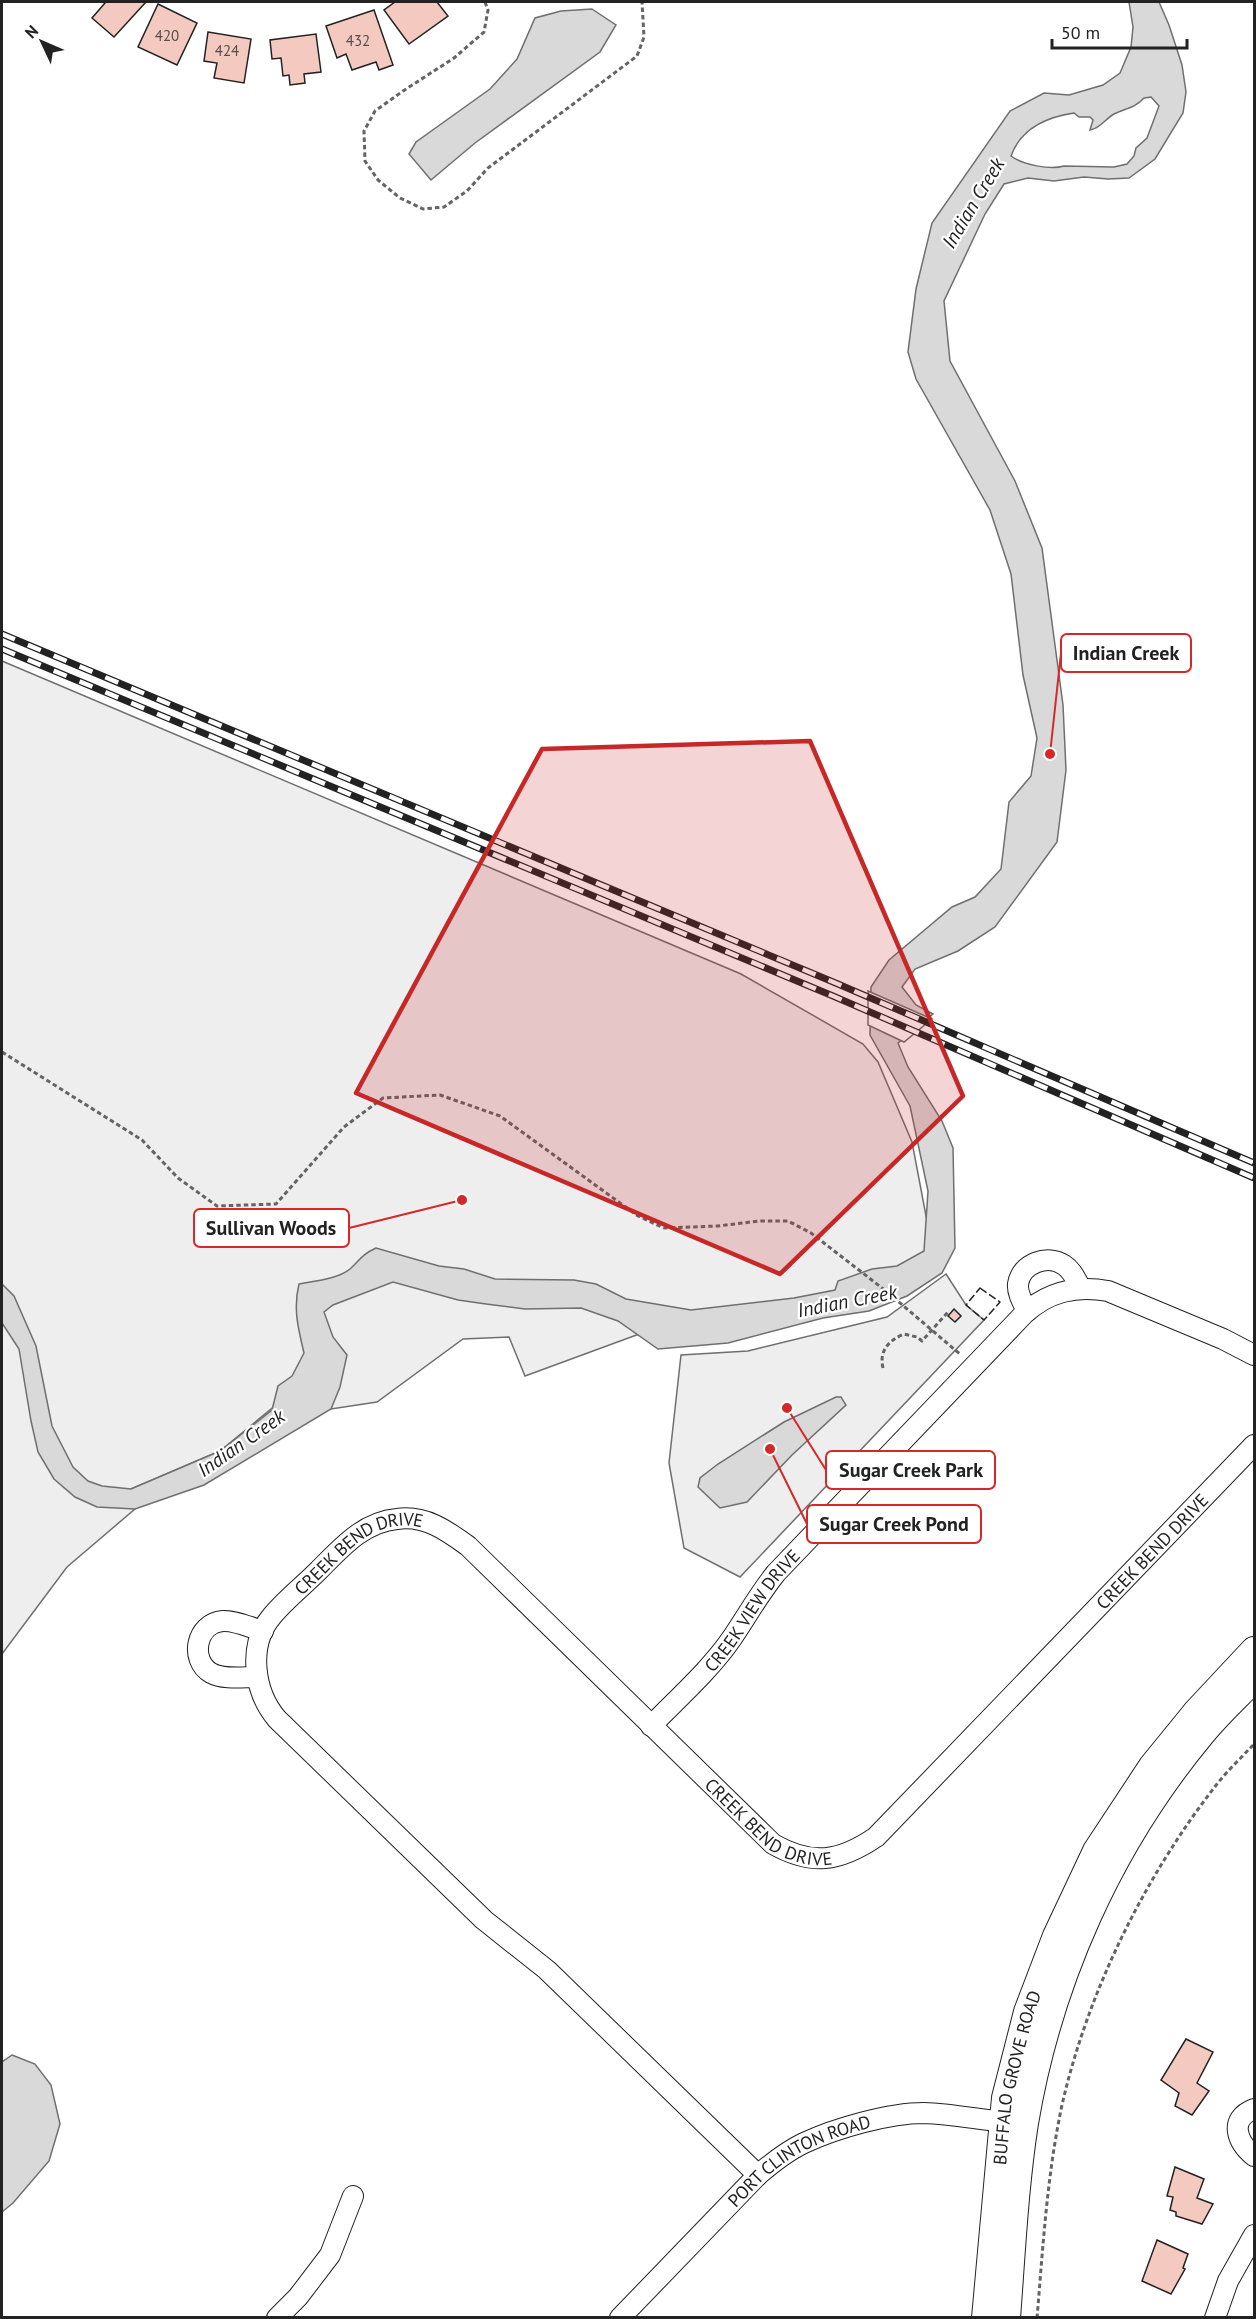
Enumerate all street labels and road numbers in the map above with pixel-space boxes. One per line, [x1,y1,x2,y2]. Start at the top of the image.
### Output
street label: CREEK BEND DRIVE [1091,1488,1213,1614]
street label: CREEK BEND DRIVE [289,1507,425,1599]
street label: CREEK VIEW DRIVE [699,1544,805,1676]
street label: CREEK BEND DRIVE [700,1773,833,1870]
street label: BUFFALO GROVE ROAD [987,1987,1046,2166]
street label: PORT CLINTON ROAD [722,2109,873,2211]

